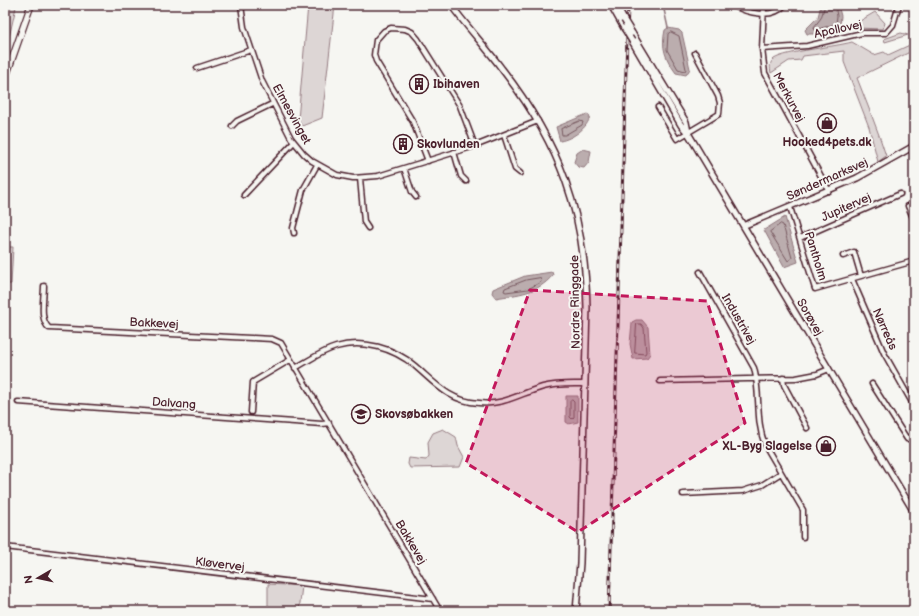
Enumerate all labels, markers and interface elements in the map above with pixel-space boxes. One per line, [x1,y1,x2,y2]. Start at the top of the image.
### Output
street label: Apollovej [813,17,864,42]
street label: Merkurvej [769,70,808,125]
building icon: Ibihaven [408,73,430,95]
place label: Ibihaven [433,77,480,92]
street label: Elmesvinget [269,81,314,147]
shop icon: Hooked4pets.dk [816,112,838,134]
building icon: Skovlunden [392,133,414,155]
place label: Hooked4pets.dk [782,135,872,150]
place label: Skovlunden [417,137,480,152]
street label: Søndermarksvej [784,155,870,204]
street label: Jupitervej [819,190,874,225]
street label: Pantholm [801,230,830,282]
street label: Nordre Ringgade [567,255,584,349]
street label: Industrivej [718,291,759,347]
street label: Sorøvej [793,296,826,339]
street label: Nørreås [869,306,900,352]
street label: Bakkevej [129,315,179,332]
street label: Dalvang [151,394,197,413]
school or university icon: Skovsøbakken [350,403,372,425]
place label: Skovsøbakken [375,407,454,422]
shop icon: XL-Byg Slagelse [815,435,837,457]
place label: XL-Byg Slagelse [723,439,812,454]
street label: Bakkevej [391,517,430,567]
street label: Kløvervej [194,554,246,575]
north arrow [18,558,58,598]
text: N [22,574,36,585]

